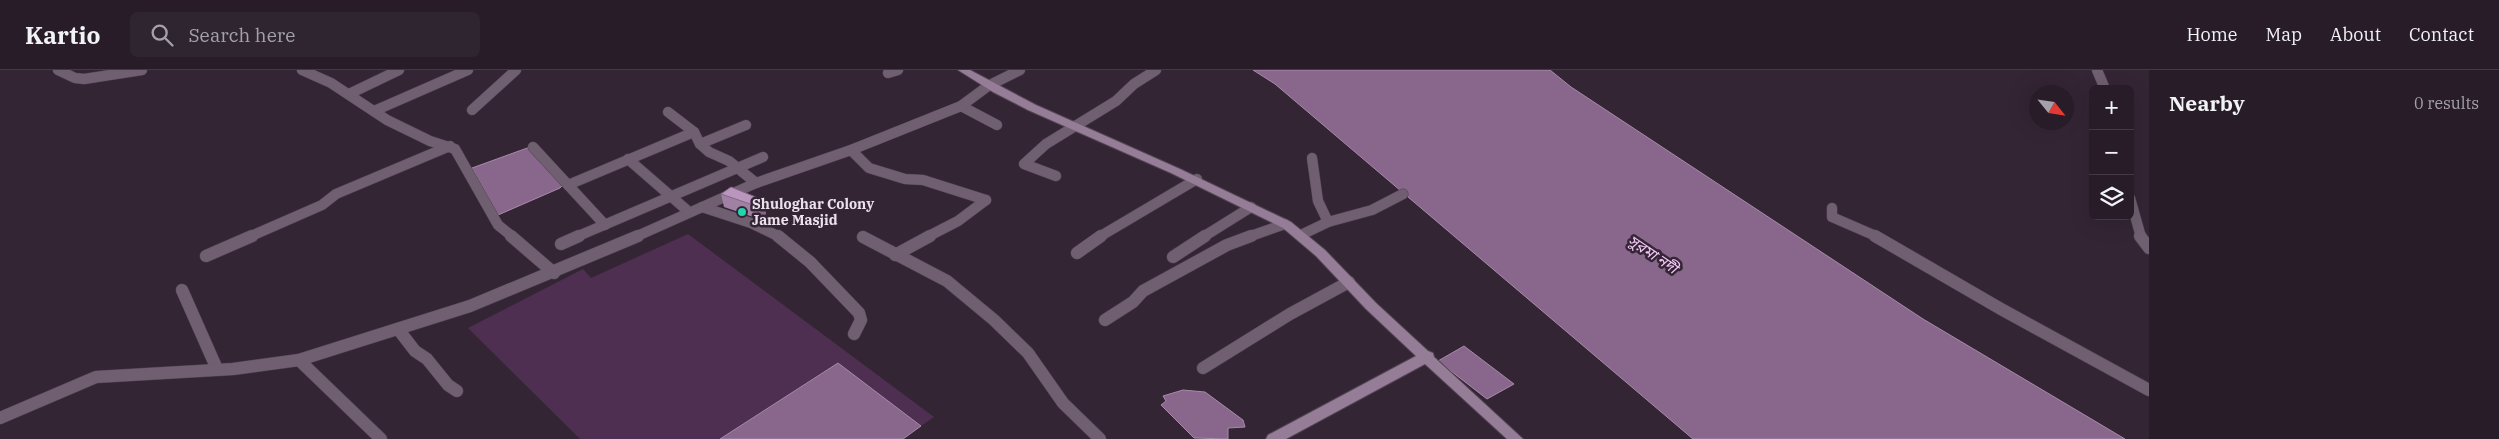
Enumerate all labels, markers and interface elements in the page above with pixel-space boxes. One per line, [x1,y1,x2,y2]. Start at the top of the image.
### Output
search box [130,12,480,57]
text: Kartio [25,19,100,51]
icon: search [148,21,176,49]
text: Search here [188,23,295,47]
text: Home [2186,23,2238,46]
text: Map [2266,23,2302,46]
text: About [2330,23,2381,46]
text: Contact [2409,23,2474,46]
north arrow [2029,85,2074,130]
map controls [2089,85,2134,220]
button: + [2089,85,2134,130]
text: Nearby [2169,89,2245,117]
text: 0 results [2414,93,2479,113]
button: − [2089,130,2134,175]
button: layers [2089,175,2134,220]
place label: Shuloghar Colony Jame Masjid [752,195,874,229]
marker: Shuloghar Colony Jame Masjid [736,206,748,218]
water label: সুরমা নদী [1624,230,1684,279]

